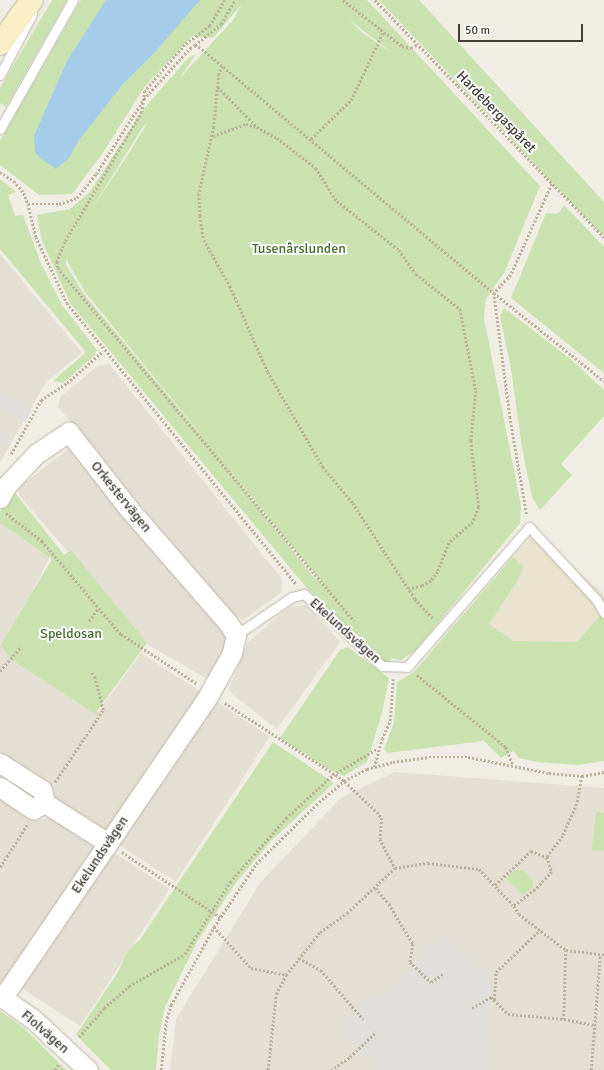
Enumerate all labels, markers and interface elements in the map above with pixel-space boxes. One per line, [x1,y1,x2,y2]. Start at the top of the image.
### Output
scale bar [460,16,585,42]
text: 50 m [465,23,490,38]
street label: Hardebergaspåret [453,68,539,156]
park label: Tusenårslunden [252,241,346,257]
street label: Orkestervägen [87,458,155,536]
street label: Ekelundsvägen [306,595,384,667]
park label: Speldosan [40,626,102,642]
street label: Ekelundsvägen [68,813,132,897]
street label: Fiolvägen [18,1007,72,1057]

